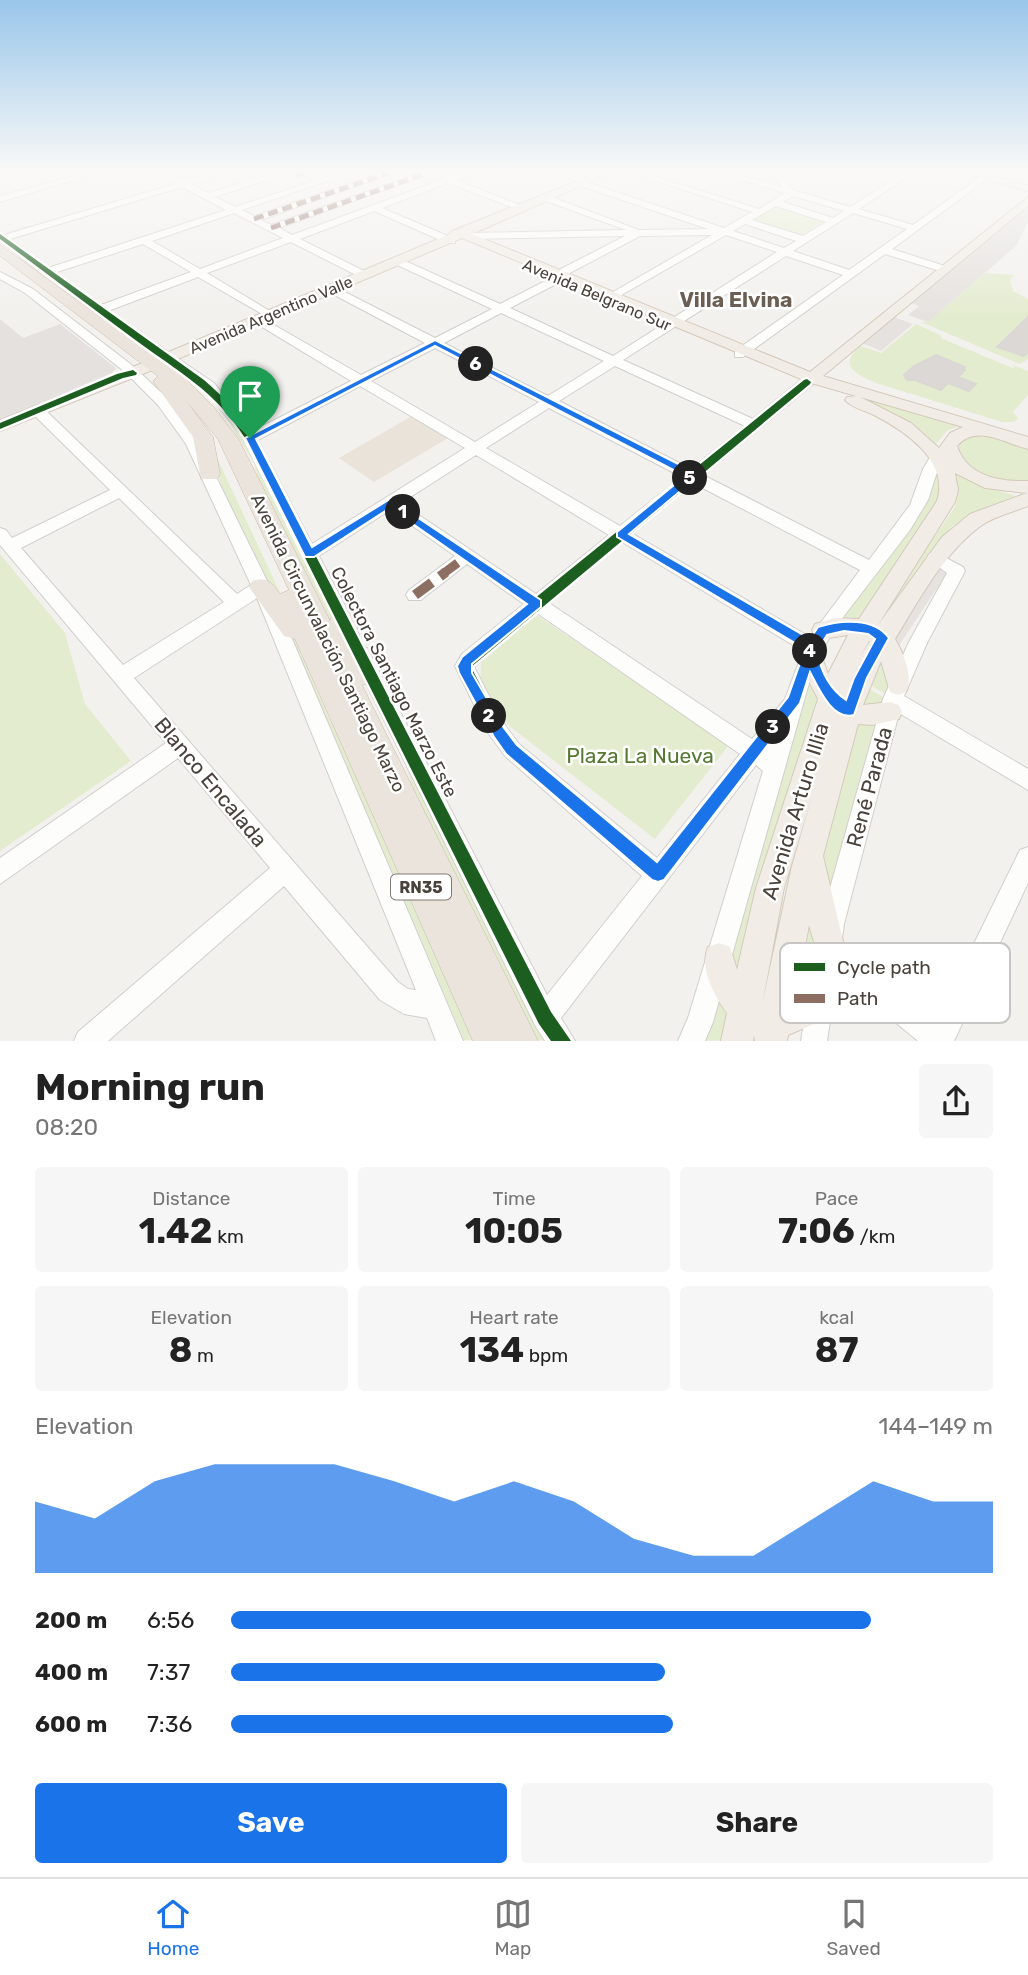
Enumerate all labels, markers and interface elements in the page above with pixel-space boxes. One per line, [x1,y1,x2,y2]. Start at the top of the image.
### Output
street label: Avenida Belgrano Sur [520,255,674,335]
street label: Avenida Argentino Valle [186,272,356,358]
district label: Villa Elvina [679,287,793,312]
pin: 6 [458,346,494,382]
text: 6 [469,352,482,375]
pin [220,366,280,438]
icon: arrive [231,377,269,415]
pin: 5 [672,461,708,496]
text: 5 [683,466,696,489]
street label: Avenida Circunvalación Santiago Marzo [246,490,410,796]
pin: 1 [386,494,420,530]
text: 1 [398,500,407,523]
street label: Colectora Santiago Marzo Este [326,563,462,801]
pin: 4 [792,634,828,668]
text: 4 [803,639,816,662]
pin: 2 [472,698,506,734]
text: 2 [482,704,495,727]
pin: 3 [756,710,790,744]
street label: Blanco Encalada [149,712,273,852]
text: 3 [766,715,779,738]
street label: Avenida Arturo Illia [756,720,834,902]
street label: René Parada [841,724,897,850]
park label: Plaza La Nueva [566,743,714,768]
road number: RN35 [391,874,451,900]
legend [780,943,1010,1023]
text: Cycle path [837,956,931,979]
text: Path [837,987,878,1010]
text: Morning run [35,1064,265,1110]
button: share [919,1064,993,1138]
text: 08:20 [35,1113,98,1141]
text: Distance [152,1187,230,1210]
text: Time [492,1187,536,1210]
text: Pace [815,1187,858,1210]
text: 1.42 [139,1210,213,1252]
text: 10:05 [465,1210,563,1252]
text: 7:06 [778,1210,855,1252]
text: km [213,1225,244,1248]
text: /km [855,1225,895,1248]
text: Elevation [151,1306,232,1329]
text: Heart rate [469,1306,559,1329]
text: kcal [819,1306,854,1329]
text: 8 [169,1329,192,1371]
text: 134 [460,1329,524,1371]
text: 87 [815,1329,859,1371]
text: m [192,1344,214,1367]
text: bpm [524,1344,568,1367]
text: Elevation [35,1412,134,1440]
text: 144–149 m [879,1412,993,1440]
text: 200 m [35,1606,107,1634]
text: 6:56 [147,1606,194,1634]
text: 400 m [35,1658,108,1686]
text: 7:37 [147,1658,190,1686]
text: 600 m [35,1710,107,1738]
text: 7:36 [147,1710,192,1738]
button: Save [35,1783,507,1863]
button: Share [521,1783,993,1863]
tab: Home [147,1895,199,1960]
tab: Map [494,1895,532,1960]
tab: Saved [826,1895,881,1960]

